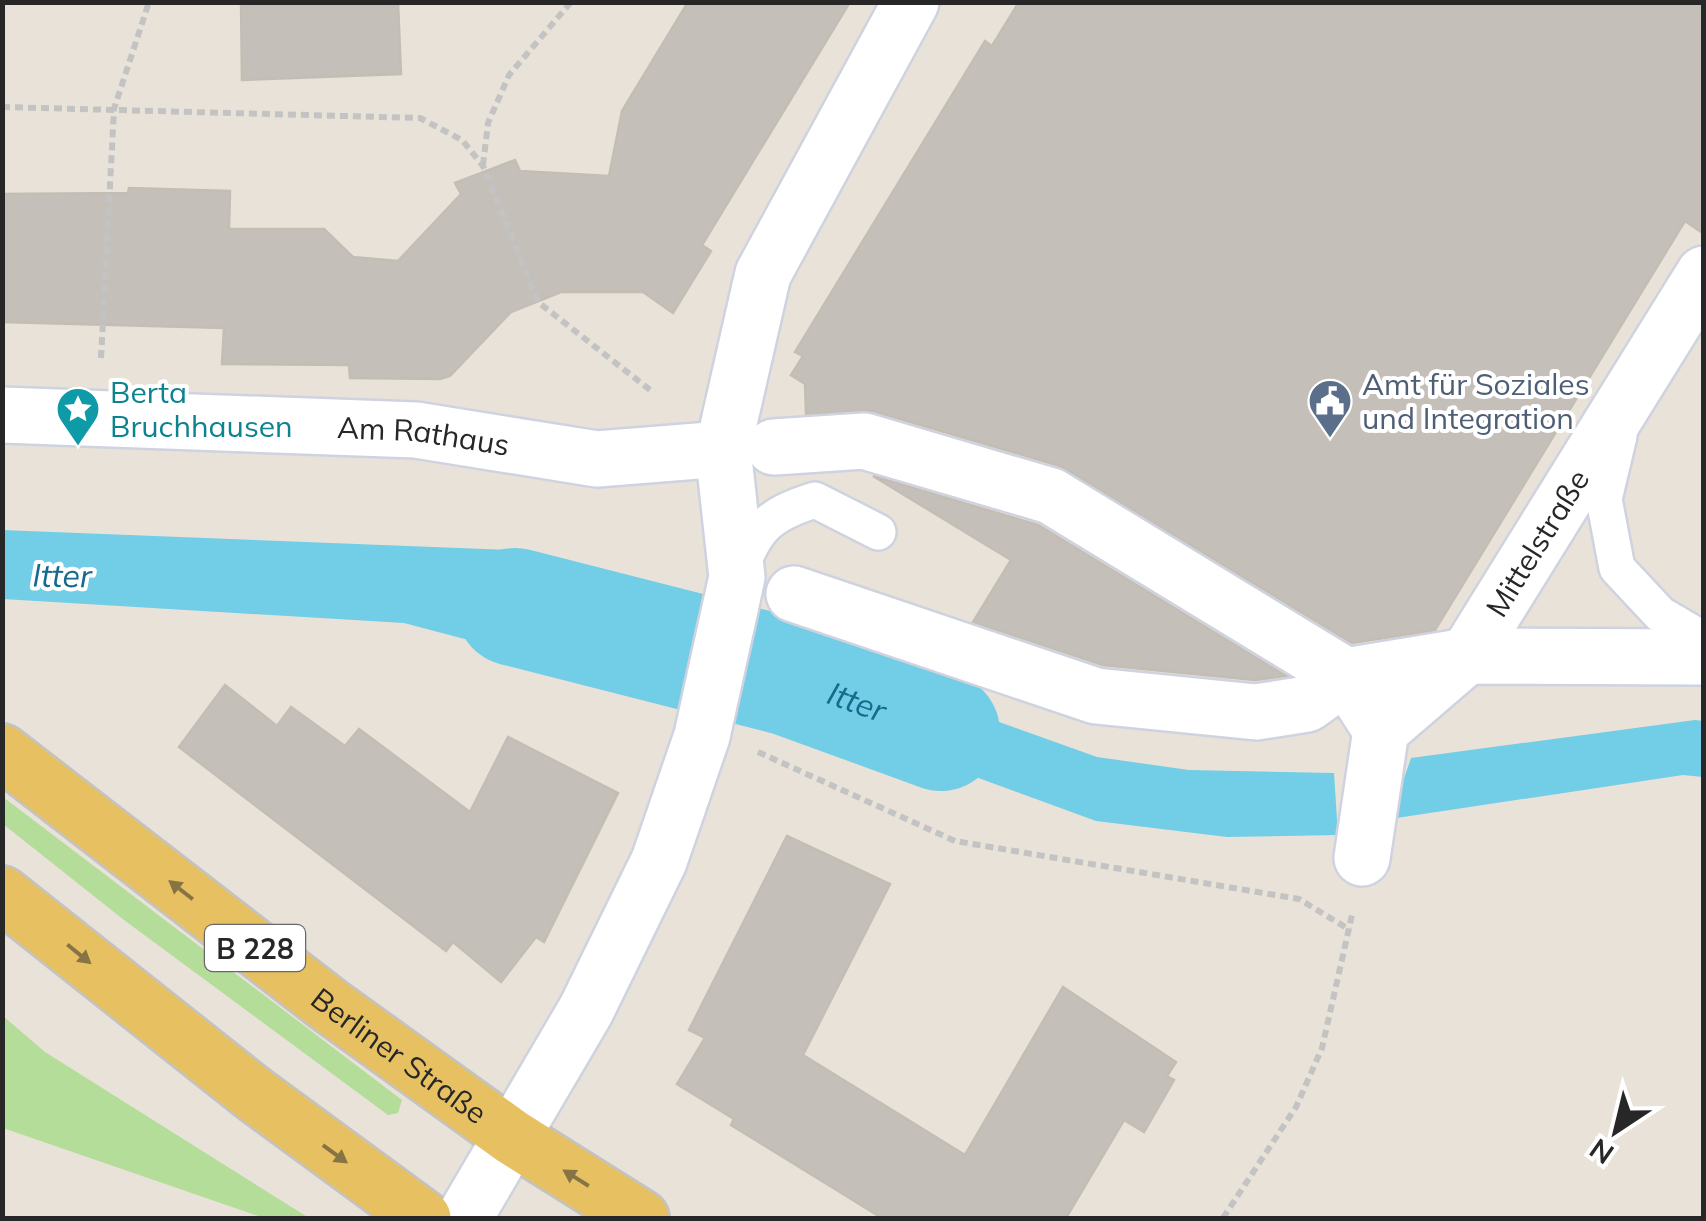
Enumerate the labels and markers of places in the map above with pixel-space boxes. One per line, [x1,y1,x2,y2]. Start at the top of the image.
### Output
place label: Amt für Soziales und Integration [1362,365,1590,437]
place label: Berta Bruchhausen [110,373,293,445]
public building icon: Amt für Soziales und Integration [1307,378,1353,439]
place icon: Berta Bruchhausen [55,386,101,447]

